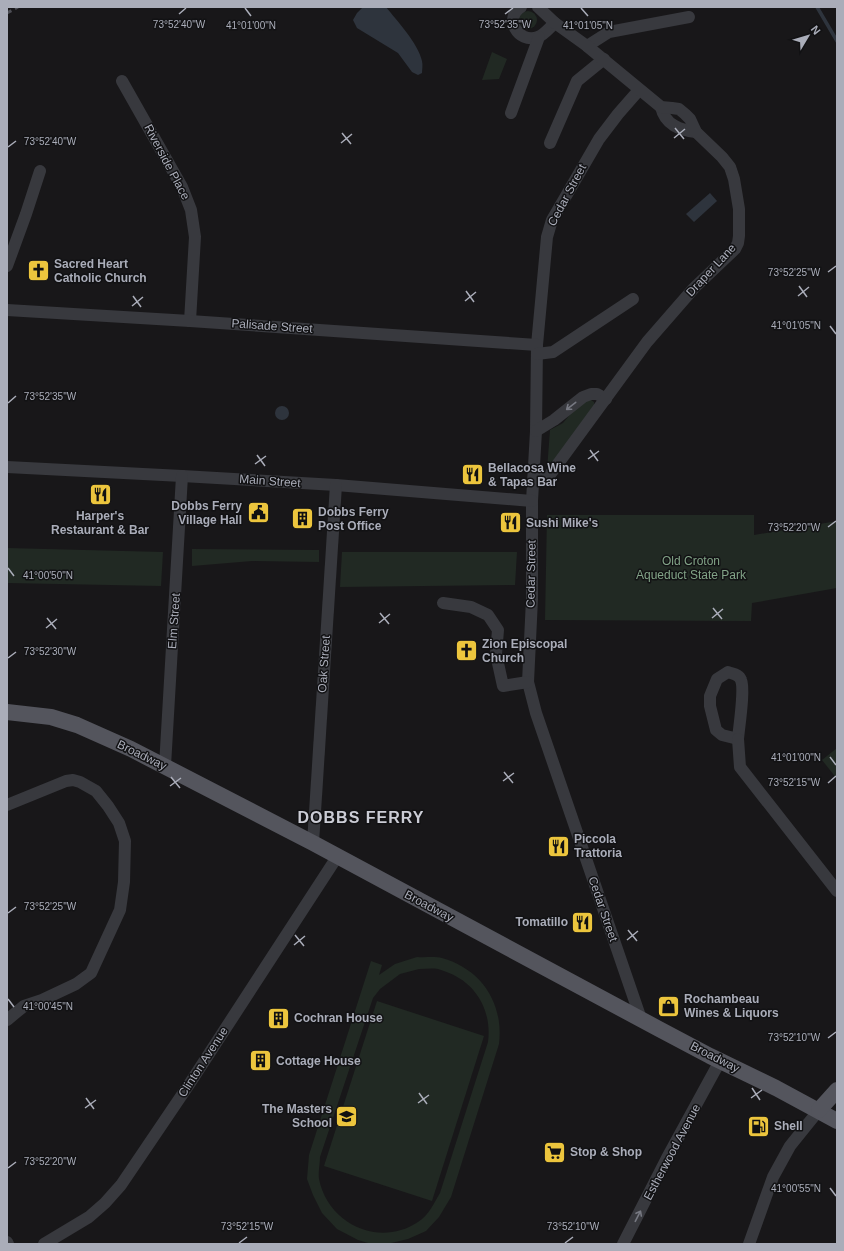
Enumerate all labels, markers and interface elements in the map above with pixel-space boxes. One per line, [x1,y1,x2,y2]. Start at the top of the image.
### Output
north arrow [788,16,828,56]
text: 73°52'40"W [153,19,206,30]
text: 73°52'35"W [479,19,532,30]
text: 41°01'00"N [226,20,276,31]
text: 41°01'05"N [563,20,613,31]
text: N [809,23,823,37]
street label: Riverside Place [141,122,193,202]
text: 73°52'40"W [24,136,77,147]
street label: Cedar Street [545,161,589,228]
street label: Draper Lane [683,241,739,299]
place label: Sacred Heart Catholic Church [54,257,147,285]
church icon: Sacred Heart Catholic Church [26,258,52,284]
text: 73°52'25"W [768,267,821,278]
street label: Palisade Street [231,316,314,336]
text: 41°01'05"N [771,320,821,331]
text: 73°52'35"W [24,391,77,402]
one-way arrow [566,401,577,410]
place label: Bellacosa Wine & Tapas Bar [488,461,576,489]
restaurant icon: Bellacosa Wine & Tapas Bar [460,462,486,488]
street label: Main Street [239,472,302,490]
restaurant icon: Harper's Restaurant & Bar [87,482,113,508]
place label: Dobbs Ferry Village Hall [171,499,242,527]
public building icon: Dobbs Ferry Village Hall [245,500,271,526]
place label: Dobbs Ferry Post Office [318,505,389,533]
building icon: Dobbs Ferry Post Office [289,506,315,532]
place label: Harper's Restaurant & Bar [51,509,149,537]
restaurant icon: Sushi Mike's [498,510,524,536]
place label: Sushi Mike's [526,516,599,530]
text: 73°52'20"W [768,522,821,533]
street label: Cedar Street [523,539,539,608]
park label: Old Croton Aqueduct State Park [636,554,747,582]
text: 41°00'50"N [23,570,73,581]
street label: Elm Street [165,592,183,649]
street label: Oak Street [315,634,333,693]
place label: Zion Episcopal Church [482,637,567,665]
church icon: Zion Episcopal Church [453,638,479,664]
text: 73°52'30"W [24,646,77,657]
street label: Broadway [115,737,169,773]
text: 41°01'00"N [771,752,821,763]
text: 73°52'15"W [768,777,821,788]
district label: DOBBS FERRY [298,809,424,826]
place label: Piccola Trattoria [574,832,622,860]
restaurant icon: Piccola Trattoria [546,833,572,859]
street label: Cedar Street [585,875,621,944]
street label: Broadway [402,887,456,925]
text: 73°52'25"W [24,901,77,912]
restaurant icon: Tomatillo [570,909,596,935]
place label: Tomatillo [516,915,568,929]
place label: Rochambeau Wines & Liquors [684,992,779,1020]
shop icon: Rochambeau Wines & Liquors [656,993,682,1019]
text: 41°00'45"N [23,1001,73,1012]
building icon: Cochran House [265,1005,291,1031]
place label: Cochran House [294,1011,383,1025]
street label: Clinton Avenue [175,1024,231,1100]
text: 73°52'10"W [768,1032,821,1043]
street label: Broadway [688,1039,742,1075]
building icon: Cottage House [248,1048,274,1074]
place label: Cottage House [276,1054,361,1068]
street label: Estherwood Avenue [641,1101,703,1202]
place label: The Masters School [262,1102,332,1130]
school or university icon: The Masters School [334,1103,360,1129]
fuel station icon: Shell [745,1113,771,1139]
place label: Shell [774,1119,803,1133]
supermarket icon: Stop & Shop [541,1139,567,1165]
place label: Stop & Shop [570,1145,642,1159]
text: 73°52'20"W [24,1156,77,1167]
text: 41°00'55"N [771,1183,821,1194]
one-way arrow [635,1210,642,1222]
text: 73°52'15"W [221,1221,274,1232]
text: 73°52'10"W [547,1221,600,1232]

